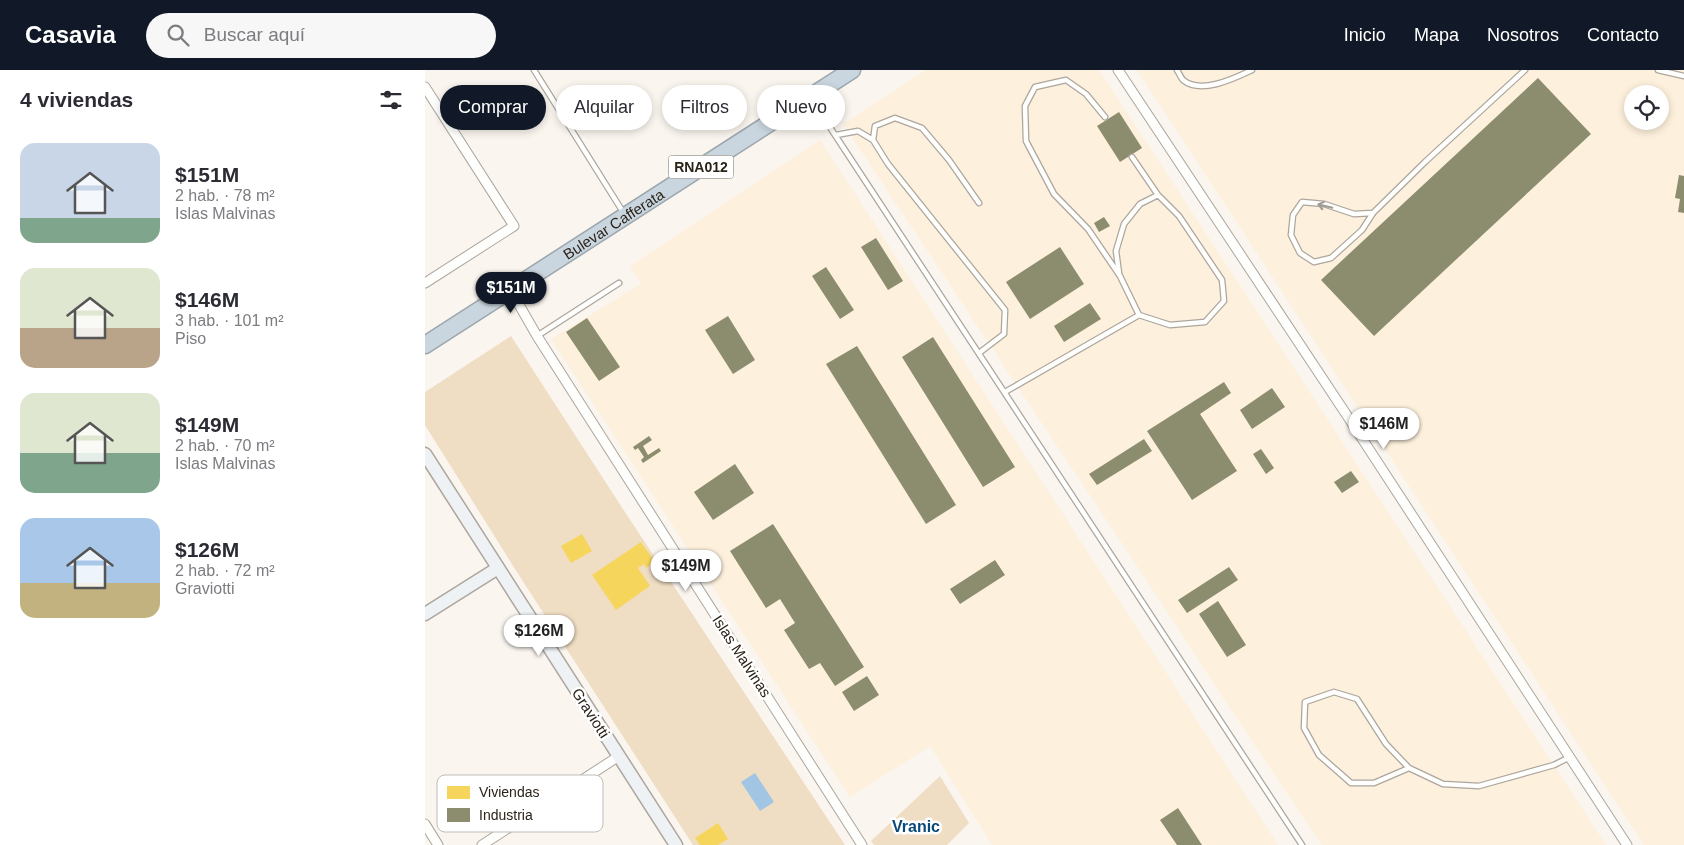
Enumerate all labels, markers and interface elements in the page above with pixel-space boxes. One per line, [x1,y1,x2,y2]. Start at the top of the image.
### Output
search box [146,13,496,58]
text: Casavia [25,21,116,48]
icon: search [164,21,192,49]
text: Buscar aquí [204,24,305,45]
text: Inicio [1344,25,1386,45]
text: Mapa [1414,25,1459,45]
text: Nosotros [1487,25,1559,45]
text: Contacto [1587,25,1659,45]
chip: Comprar [440,85,546,130]
chip: Alquilar [556,85,652,130]
chip: Filtros [662,85,747,130]
chip: Nuevo [757,85,845,130]
map controls [1624,85,1669,130]
button: locate [1624,85,1669,130]
icon: filters [377,86,405,114]
text: 4 viviendas [20,88,133,111]
road number: RNA012 [669,155,733,178]
icon: home [60,163,120,223]
text: $151M [175,163,239,186]
street label: Bulevar Cafferata [560,185,667,262]
text: 2 hab. · 78 m² [175,187,275,204]
one-way arrow [1318,201,1334,210]
text: Islas Malvinas [175,205,275,222]
pin: $151M [476,272,546,314]
text: $151M [487,279,535,296]
icon: home [60,288,120,348]
text: $146M [175,288,239,311]
text: 3 hab. · 101 m² [175,312,284,329]
text: Piso [175,330,206,347]
pin: $146M [1349,408,1419,450]
icon: home [60,413,120,473]
text: $149M [175,413,239,436]
text: $146M [1360,415,1408,432]
text: 2 hab. · 70 m² [175,437,275,454]
text: Islas Malvinas [175,455,275,472]
icon: home [60,538,120,598]
text: $126M [175,538,239,561]
pin: $149M [651,550,721,592]
text: $149M [662,557,710,574]
text: 2 hab. · 72 m² [175,562,275,579]
text: Graviotti [175,580,235,597]
street label: Islas Malvinas [709,612,775,700]
pin: $126M [504,614,574,657]
text: $126M [515,622,563,639]
street label: Graviotti [569,685,613,741]
legend [437,775,603,832]
text: Viviendas [479,784,539,800]
text: Industria [479,807,533,823]
district label: Vranic [892,818,940,835]

